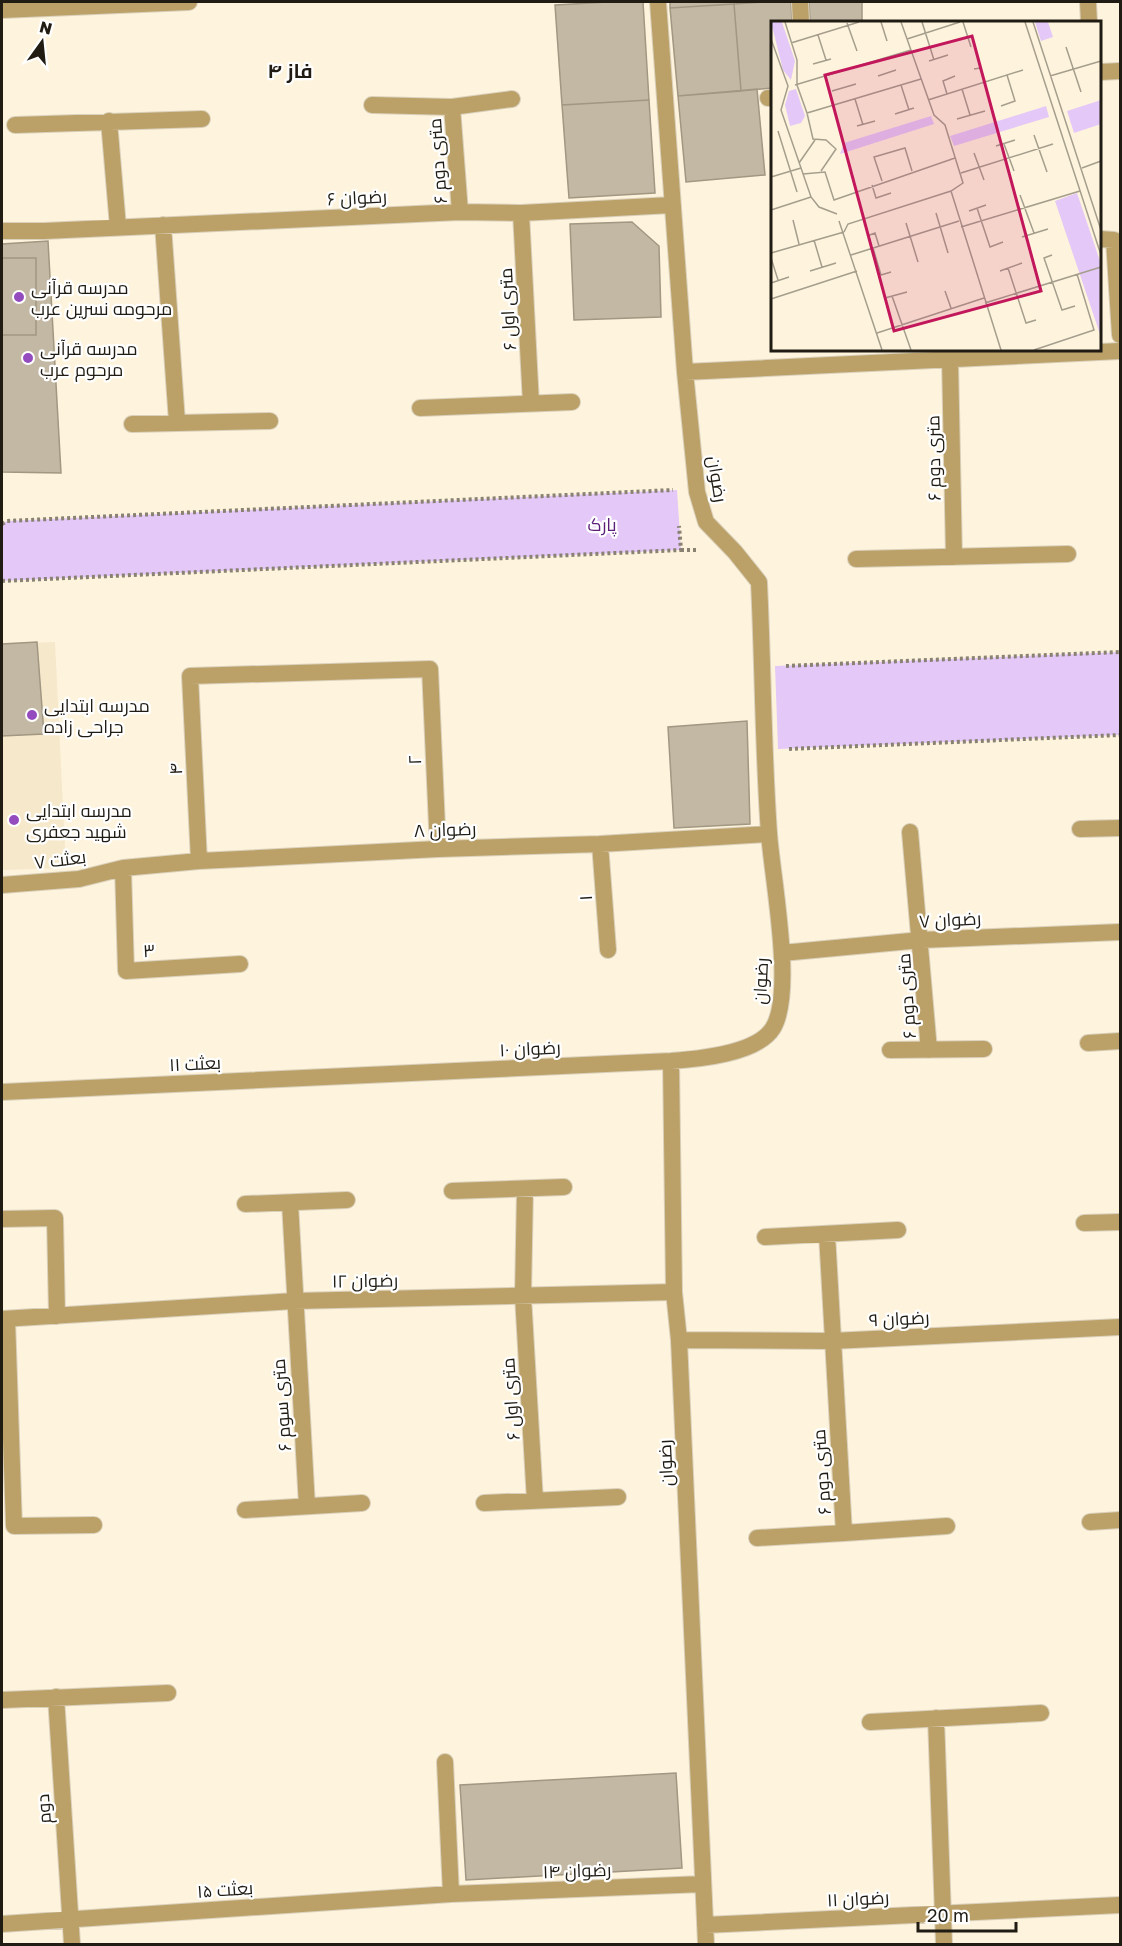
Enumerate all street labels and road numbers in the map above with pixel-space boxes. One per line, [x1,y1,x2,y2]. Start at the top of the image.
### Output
street label: ۶ متری دوم [423,117,453,205]
street label: رضوان ۶ [327,184,388,211]
street label: ۶ متری اول [494,267,521,351]
street label: ۶ متری دوم [921,415,947,501]
street label: رضوان [702,454,733,504]
street label: ۲ [403,755,425,765]
street label: ۴ [164,762,186,776]
street label: رضوان ۸ [413,817,477,842]
street label: بعثت ۷ [33,845,87,873]
street label: ۱ [574,894,596,902]
street label: رضوان ۷ [918,906,982,933]
street label: ۳ [142,939,156,961]
street label: ۶ متری دوم [892,952,922,1040]
street label: رضوان [748,957,773,1005]
street label: رضوان ۱۰ [499,1035,561,1062]
street label: بعثت ۱۱ [169,1051,221,1075]
street label: رضوان ۱۲ [332,1268,398,1293]
street label: رضوان ۹ [868,1305,930,1332]
street label: ۶ متری اول [496,1357,525,1441]
street label: ۶ متری سوم [267,1358,297,1452]
street label: ۶ متری دوم [807,1428,837,1516]
street label: رضوان [653,1439,678,1487]
street label: دوم [31,1793,57,1825]
street label: رضوان ۱۴ [542,1858,612,1883]
street label: بعثت ۱۵ [196,1876,254,1902]
street label: رضوان ۱۱ [826,1885,890,1912]

